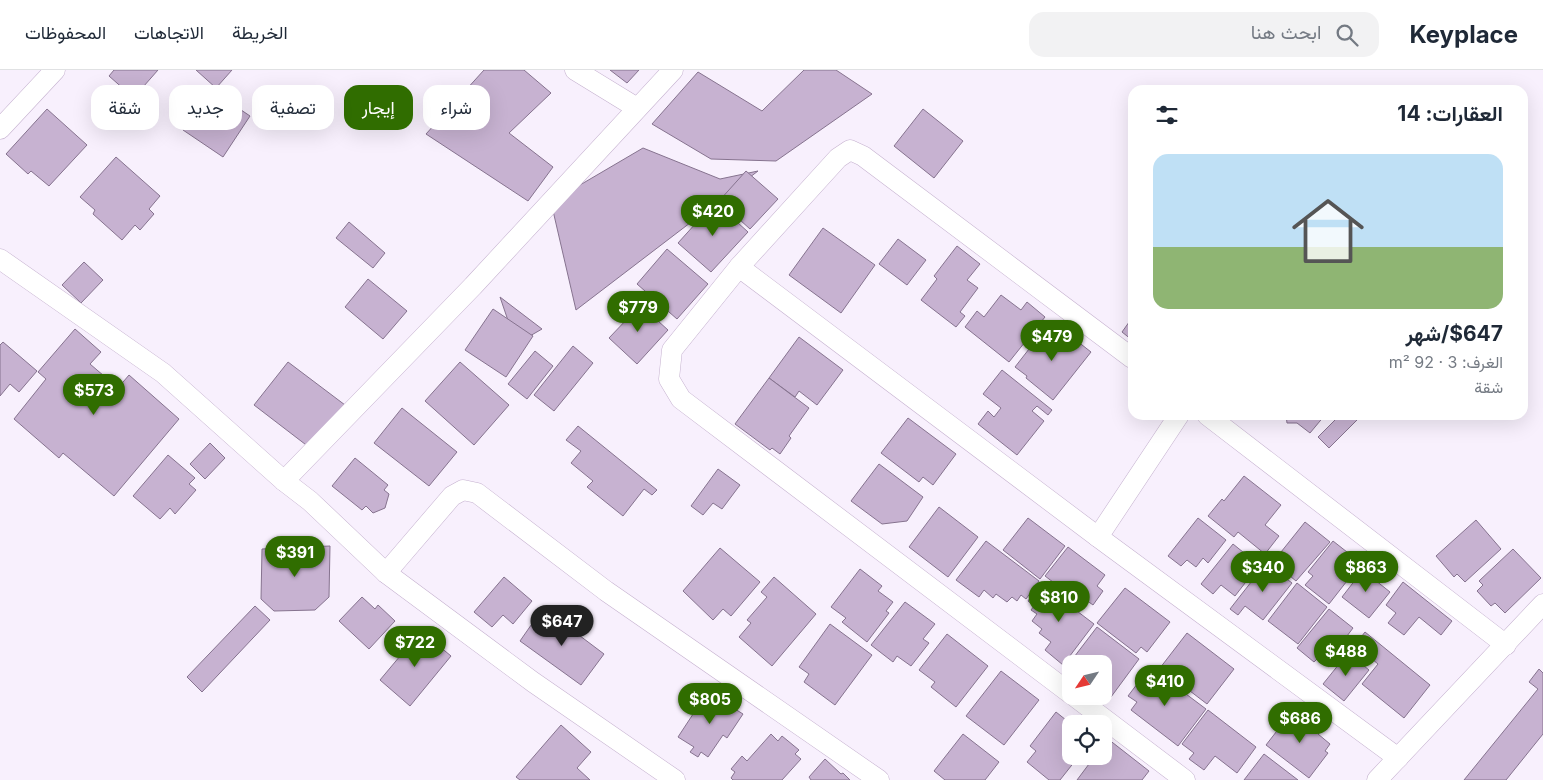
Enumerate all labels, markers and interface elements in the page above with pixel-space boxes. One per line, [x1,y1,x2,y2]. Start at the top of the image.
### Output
search box [1029,12,1379,57]
text: Keyplace [1409,20,1518,49]
text: ابحث هنا [1251,21,1321,44]
icon: search [1333,21,1361,49]
text: المحفوظات [25,22,106,43]
text: الاتجاهات [134,22,204,43]
text: الخريطة [232,22,288,43]
chip: شقة [91,85,159,130]
chip: جديد [169,85,242,130]
chip: تصفية [252,85,334,130]
chip: إيجار [344,85,413,130]
chip: شراء [423,85,490,130]
icon: filters [1153,101,1181,129]
text: العقارات: 14 [1397,101,1503,126]
icon: home [1283,186,1373,276]
pin: $420 [683,194,743,237]
text: $420 [692,201,734,221]
pin: $779 [608,290,668,333]
text: $779 [618,297,658,317]
pin: $479 [1022,320,1082,362]
text: $647/شهر [1405,321,1503,346]
text: $479 [1032,326,1072,346]
text: الغرف: 3 · 92 m² [1389,352,1503,372]
pin: $573 [64,374,124,416]
text: شقة [1474,377,1503,397]
text: $573 [74,380,114,400]
pin: $391 [265,536,325,578]
text: $391 [276,542,314,562]
pin: $340 [1233,550,1293,593]
pin: $863 [1336,550,1396,593]
text: $340 [1242,557,1284,577]
text: $863 [1345,557,1387,577]
pin: $810 [1029,580,1089,623]
text: $810 [1040,587,1078,607]
pin: $647 [532,604,592,647]
text: $647 [542,611,583,631]
pin: $722 [385,626,445,668]
text: $722 [395,632,435,652]
pin: $488 [1316,634,1376,677]
text: $488 [1325,641,1367,661]
north arrow [1062,655,1112,705]
map controls [1062,655,1112,765]
pin: $410 [1135,664,1195,707]
text: $410 [1146,671,1184,691]
pin: $805 [680,682,740,725]
text: $805 [689,689,731,709]
pin: $686 [1270,702,1330,744]
text: $686 [1279,708,1321,728]
button: locate [1062,715,1112,765]

